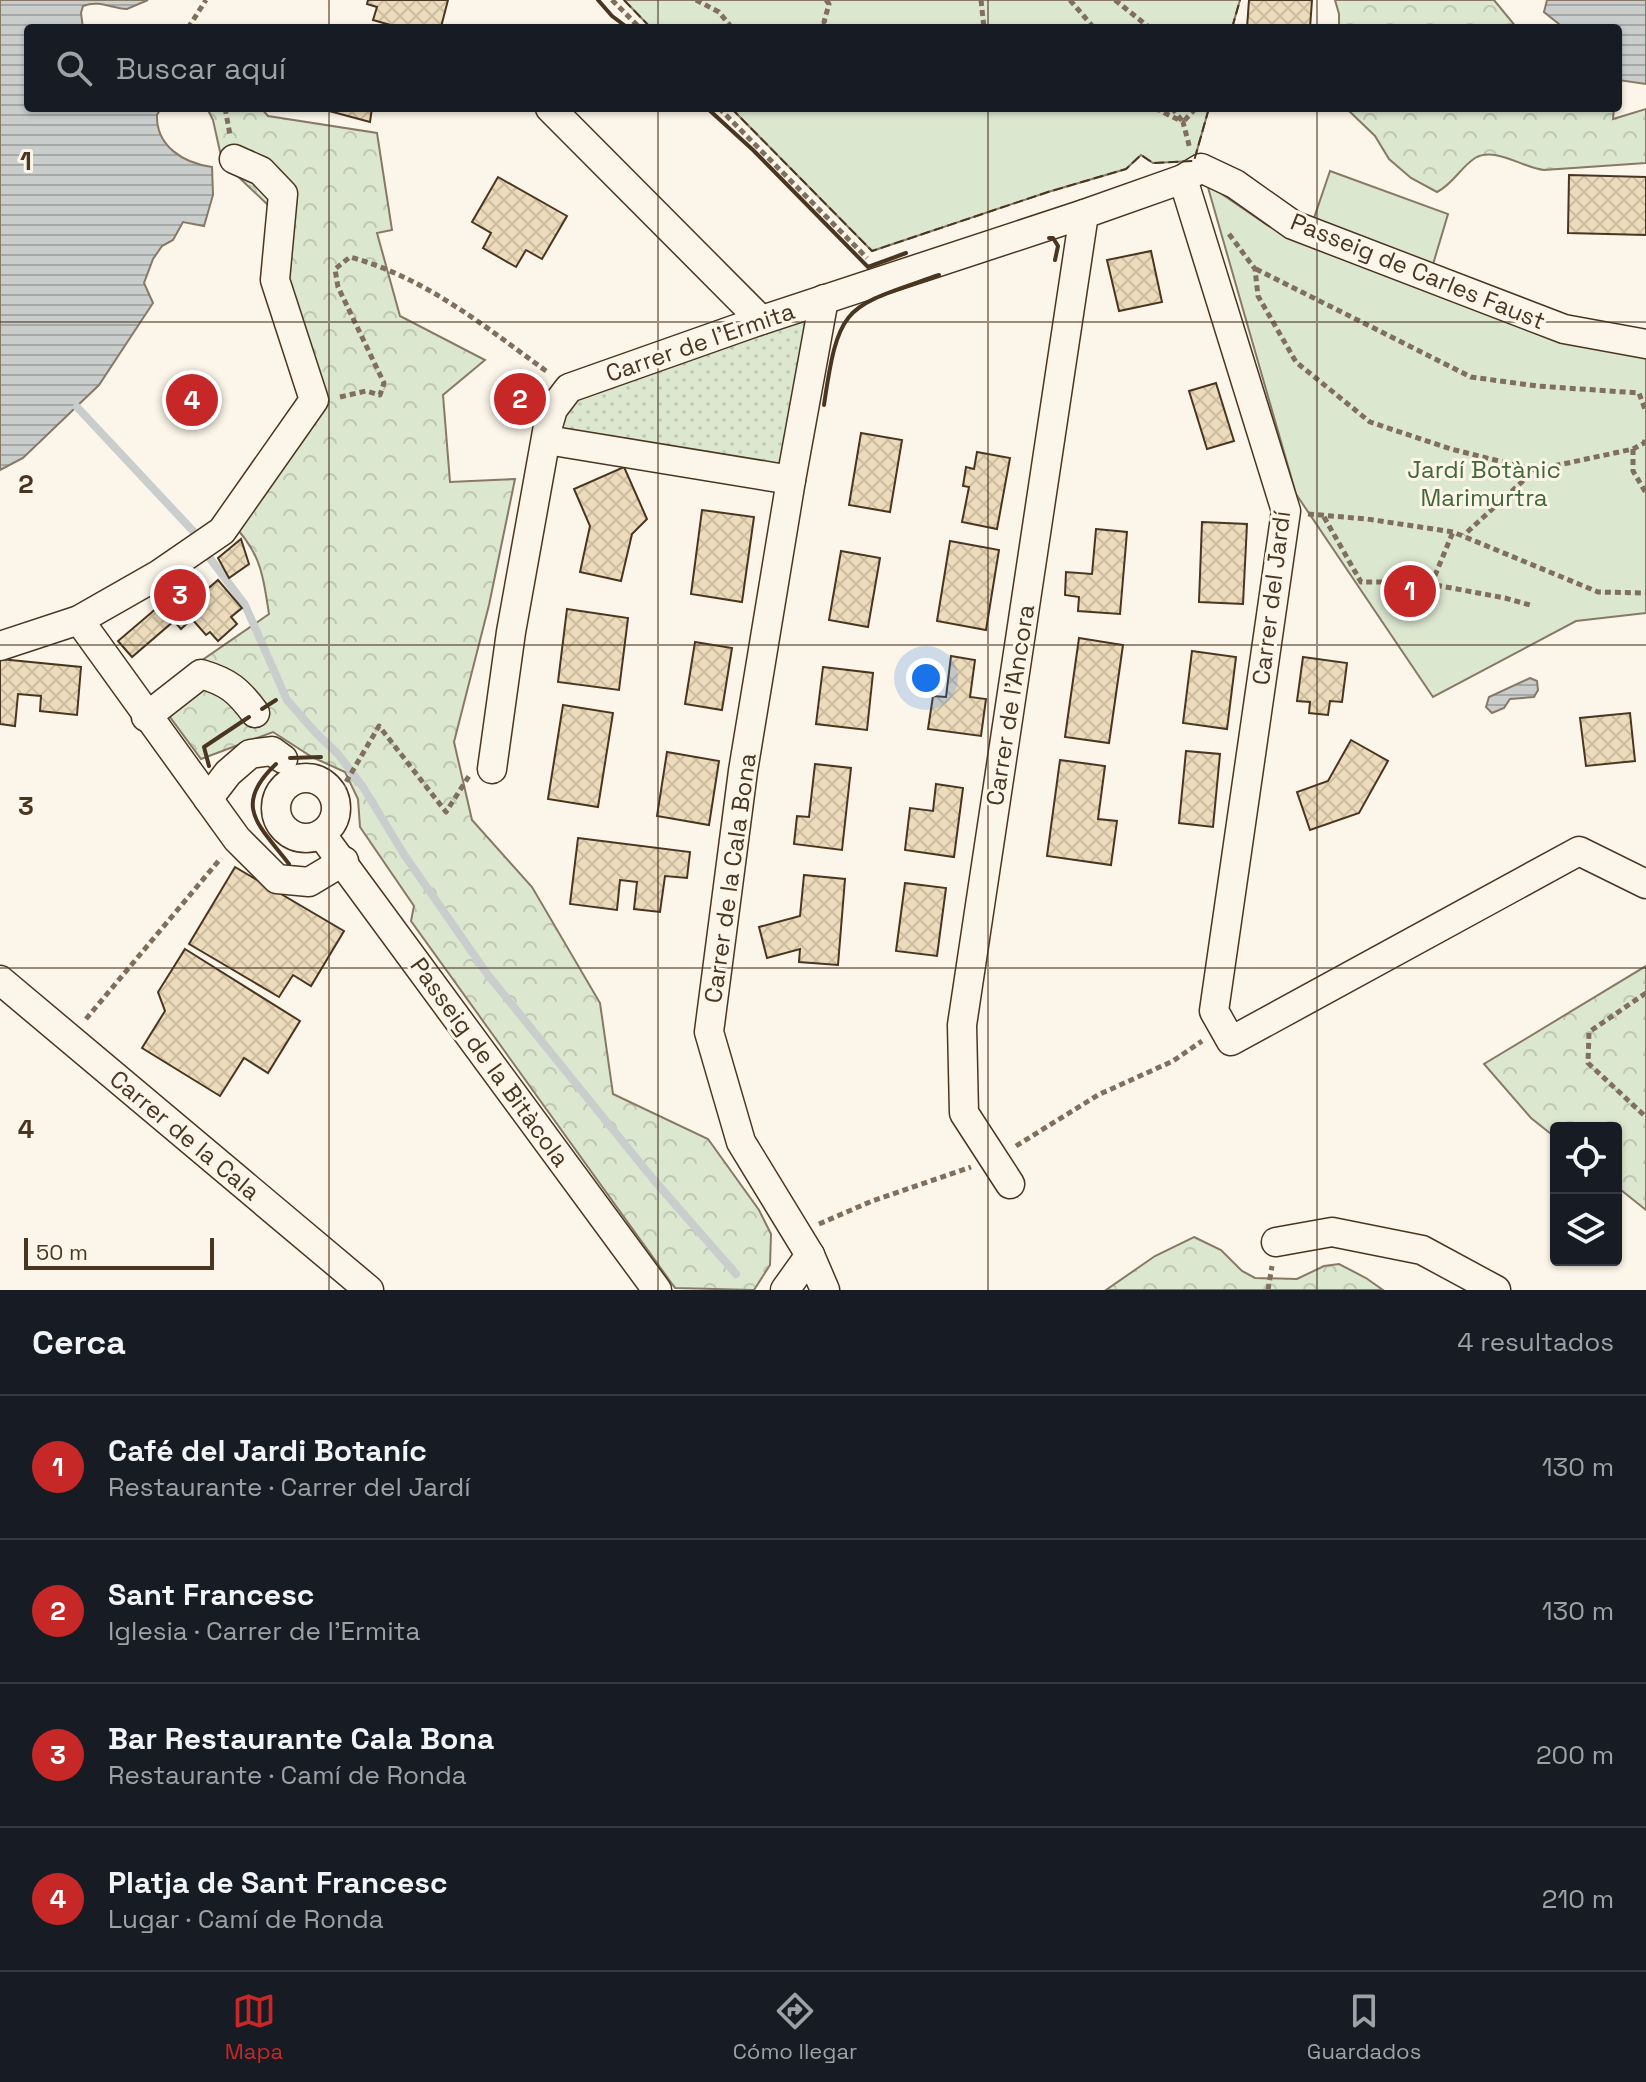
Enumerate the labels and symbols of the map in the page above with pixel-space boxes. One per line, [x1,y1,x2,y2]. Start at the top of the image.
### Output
text: 1 [20,144,32,178]
street label: Passeig de Carles Faust [1286,206,1550,336]
street label: Carrer de l'Ermita [601,295,799,389]
pin: 2 [494,369,546,429]
pin: 4 [166,370,218,430]
park label: Jardí Botànic Marimurtra [1407,454,1561,513]
text: 2 [18,467,34,501]
street label: Carrer del Jardí [1245,509,1297,687]
pin: 1 [1384,561,1436,621]
pin: 3 [154,565,206,625]
street label: Carrer de l'Ancora [979,602,1041,808]
your location [906,658,946,698]
street label: Carrer de la Cala Bona [697,751,763,1005]
text: 3 [18,789,34,823]
street label: Passeig de la Bitàcola [404,951,577,1173]
street label: Carrer de la Cala [103,1063,267,1207]
text: 4 [18,1112,34,1146]
scale bar [24,1234,214,1270]

